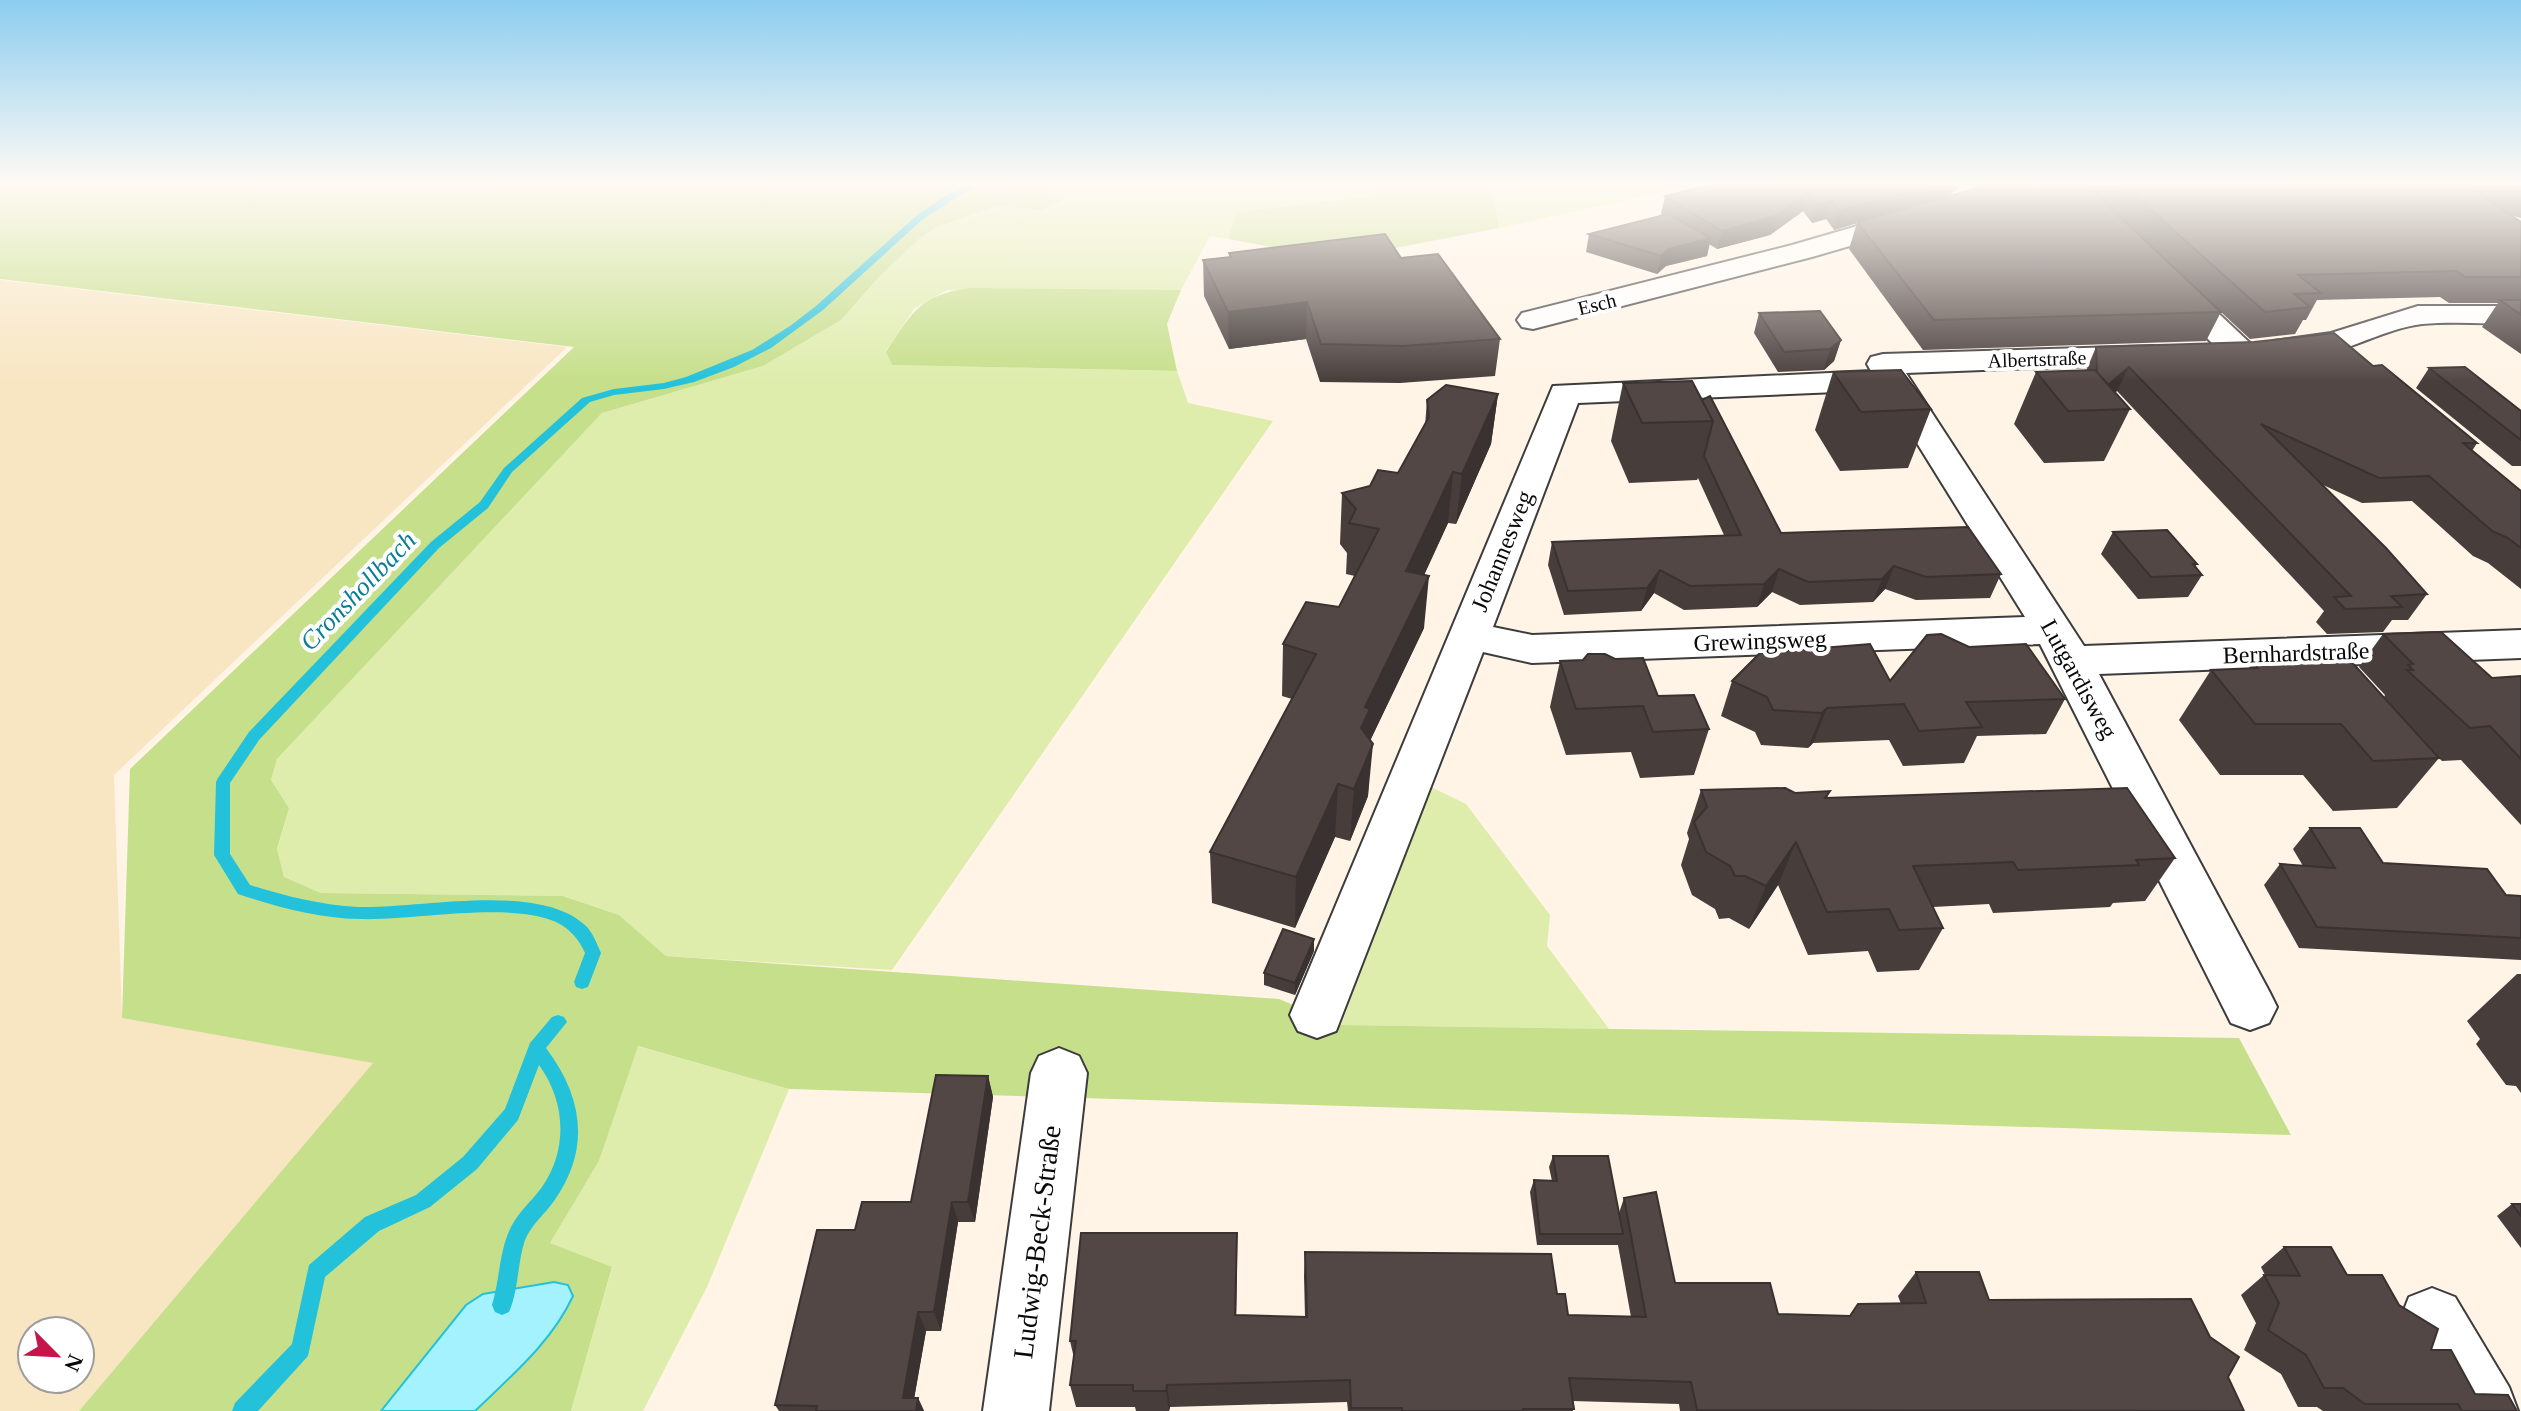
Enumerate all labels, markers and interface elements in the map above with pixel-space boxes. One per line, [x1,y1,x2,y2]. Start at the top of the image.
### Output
street label: Esch [1575,289,1619,319]
street label: Albertstraße [1987,346,2087,372]
street label: Johannesweg [1466,487,1538,615]
water label: Cronshollbach [294,526,422,656]
street label: Lutgardisweg [2036,615,2122,743]
street label: Grewingsweg [1693,626,1827,656]
street label: Bernhardstraße [2222,637,2370,669]
street label: Ludwig-Beck-Straße [1007,1124,1067,1360]
north arrow [16,1315,96,1395]
text: N [59,1351,88,1375]

